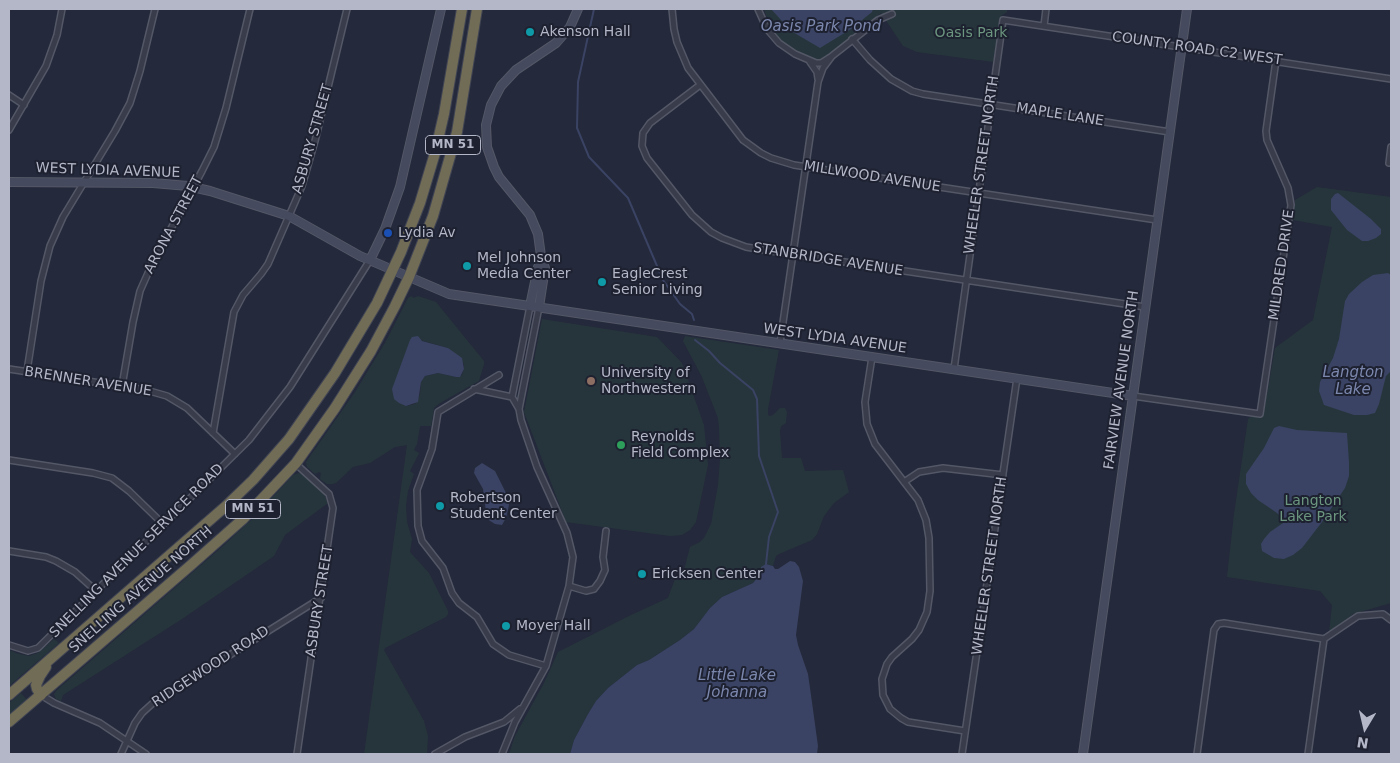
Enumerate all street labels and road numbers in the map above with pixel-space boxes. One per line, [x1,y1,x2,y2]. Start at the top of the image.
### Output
street label: COUNTY ROAD C2 WEST [1111,29,1283,69]
street label: WHEELER STREET NORTH [961,75,1003,255]
street label: ASBURY STREET [289,82,337,196]
street label: MAPLE LANE [1015,100,1105,130]
road number: MN 51 [426,136,480,154]
street label: MILLWOOD AVENUE [802,158,942,196]
street label: WEST LYDIA AVENUE [35,160,181,182]
street label: ARONA STREET [141,173,207,277]
street label: MILDRED DRIVE [1266,209,1298,321]
street label: STANBRIDGE AVENUE [752,240,904,280]
street label: FAIRVIEW AVENUE NORTH [1101,289,1143,471]
street label: WEST LYDIA AVENUE [762,321,908,357]
street label: BRENNER AVENUE [23,364,153,400]
street label: SNELLING AVENUE SERVICE ROAD [47,461,227,641]
street label: WHEELER STREET NORTH [969,476,1011,656]
road number: MN 51 [226,499,280,518]
street label: SNELLING AVENUE NORTH [66,523,216,657]
street label: ASBURY STREET [303,544,337,658]
street label: RIDGEWOOD ROAD [149,623,273,711]

